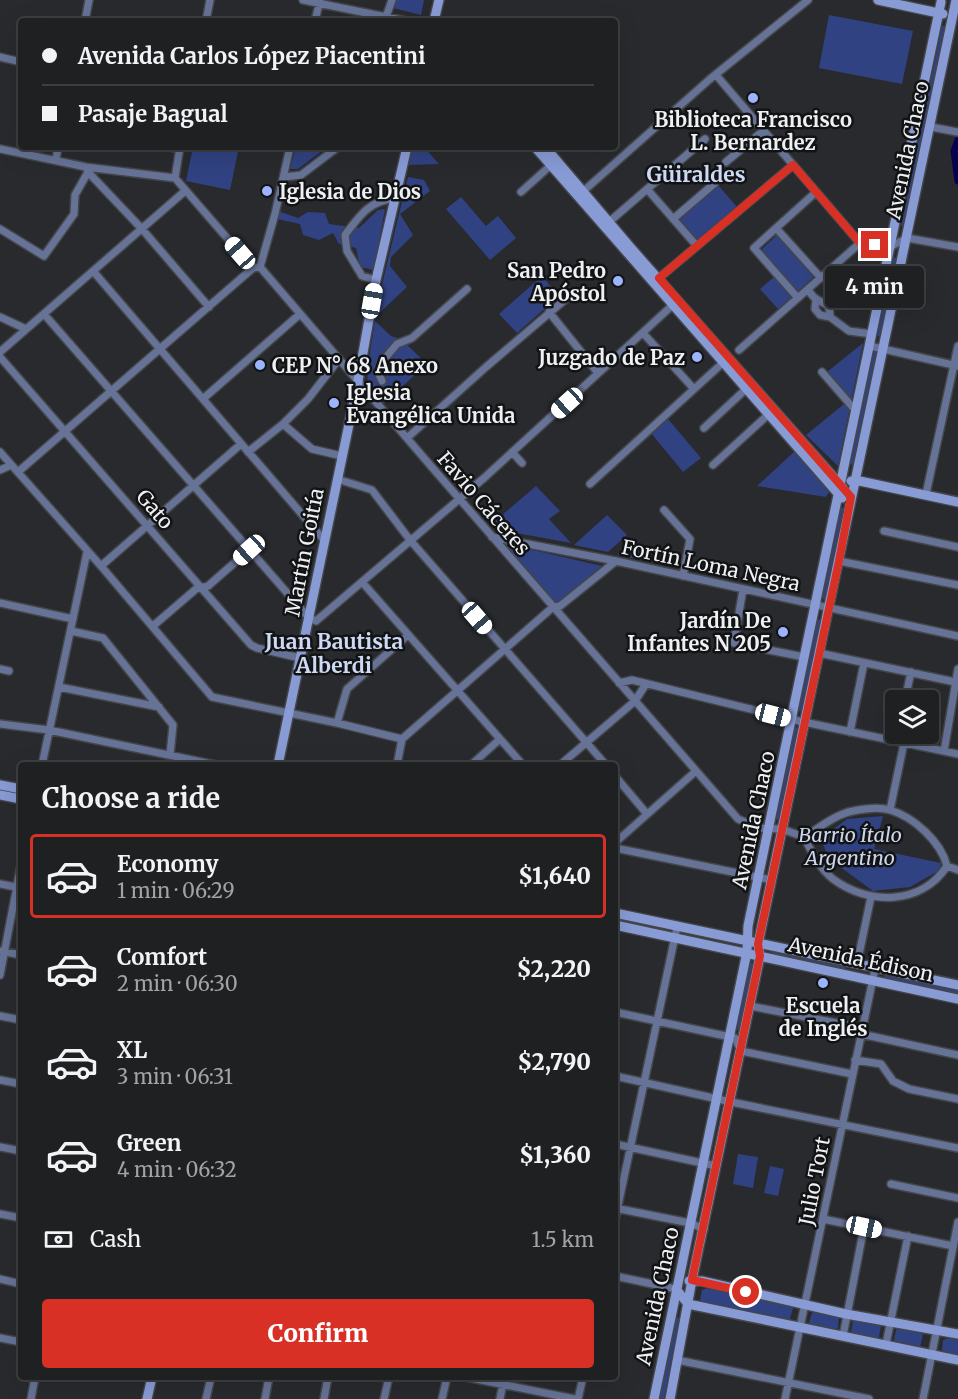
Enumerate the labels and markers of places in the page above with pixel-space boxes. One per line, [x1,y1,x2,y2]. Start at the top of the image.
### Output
marker: Biblioteca Francisco L. Bernardez [746,91,760,105]
place label: Biblioteca Francisco L. Bernardez [654,107,852,155]
place label: Iglesia de Dios [279,179,421,204]
marker: Iglesia de Dios [260,184,274,198]
place label: San Pedro Apóstol [507,258,606,306]
marker: San Pedro Apóstol [611,274,625,288]
place label: Juzgado de Paz [537,345,685,370]
marker: Juzgado de Paz [690,350,704,364]
place label: CEP N° 68 Anexo [272,353,438,378]
marker: CEP N° 68 Anexo [253,358,267,372]
place label: Iglesia Evangélica Unida [346,380,515,428]
marker: Iglesia Evangélica Unida [327,396,341,410]
place label: Jardín De Infantes N 205 [627,608,771,656]
marker: Jardín De Infantes N 205 [776,625,790,639]
marker: Escuela de Inglés [816,976,830,990]
place label: Escuela de Inglés [778,993,868,1041]

